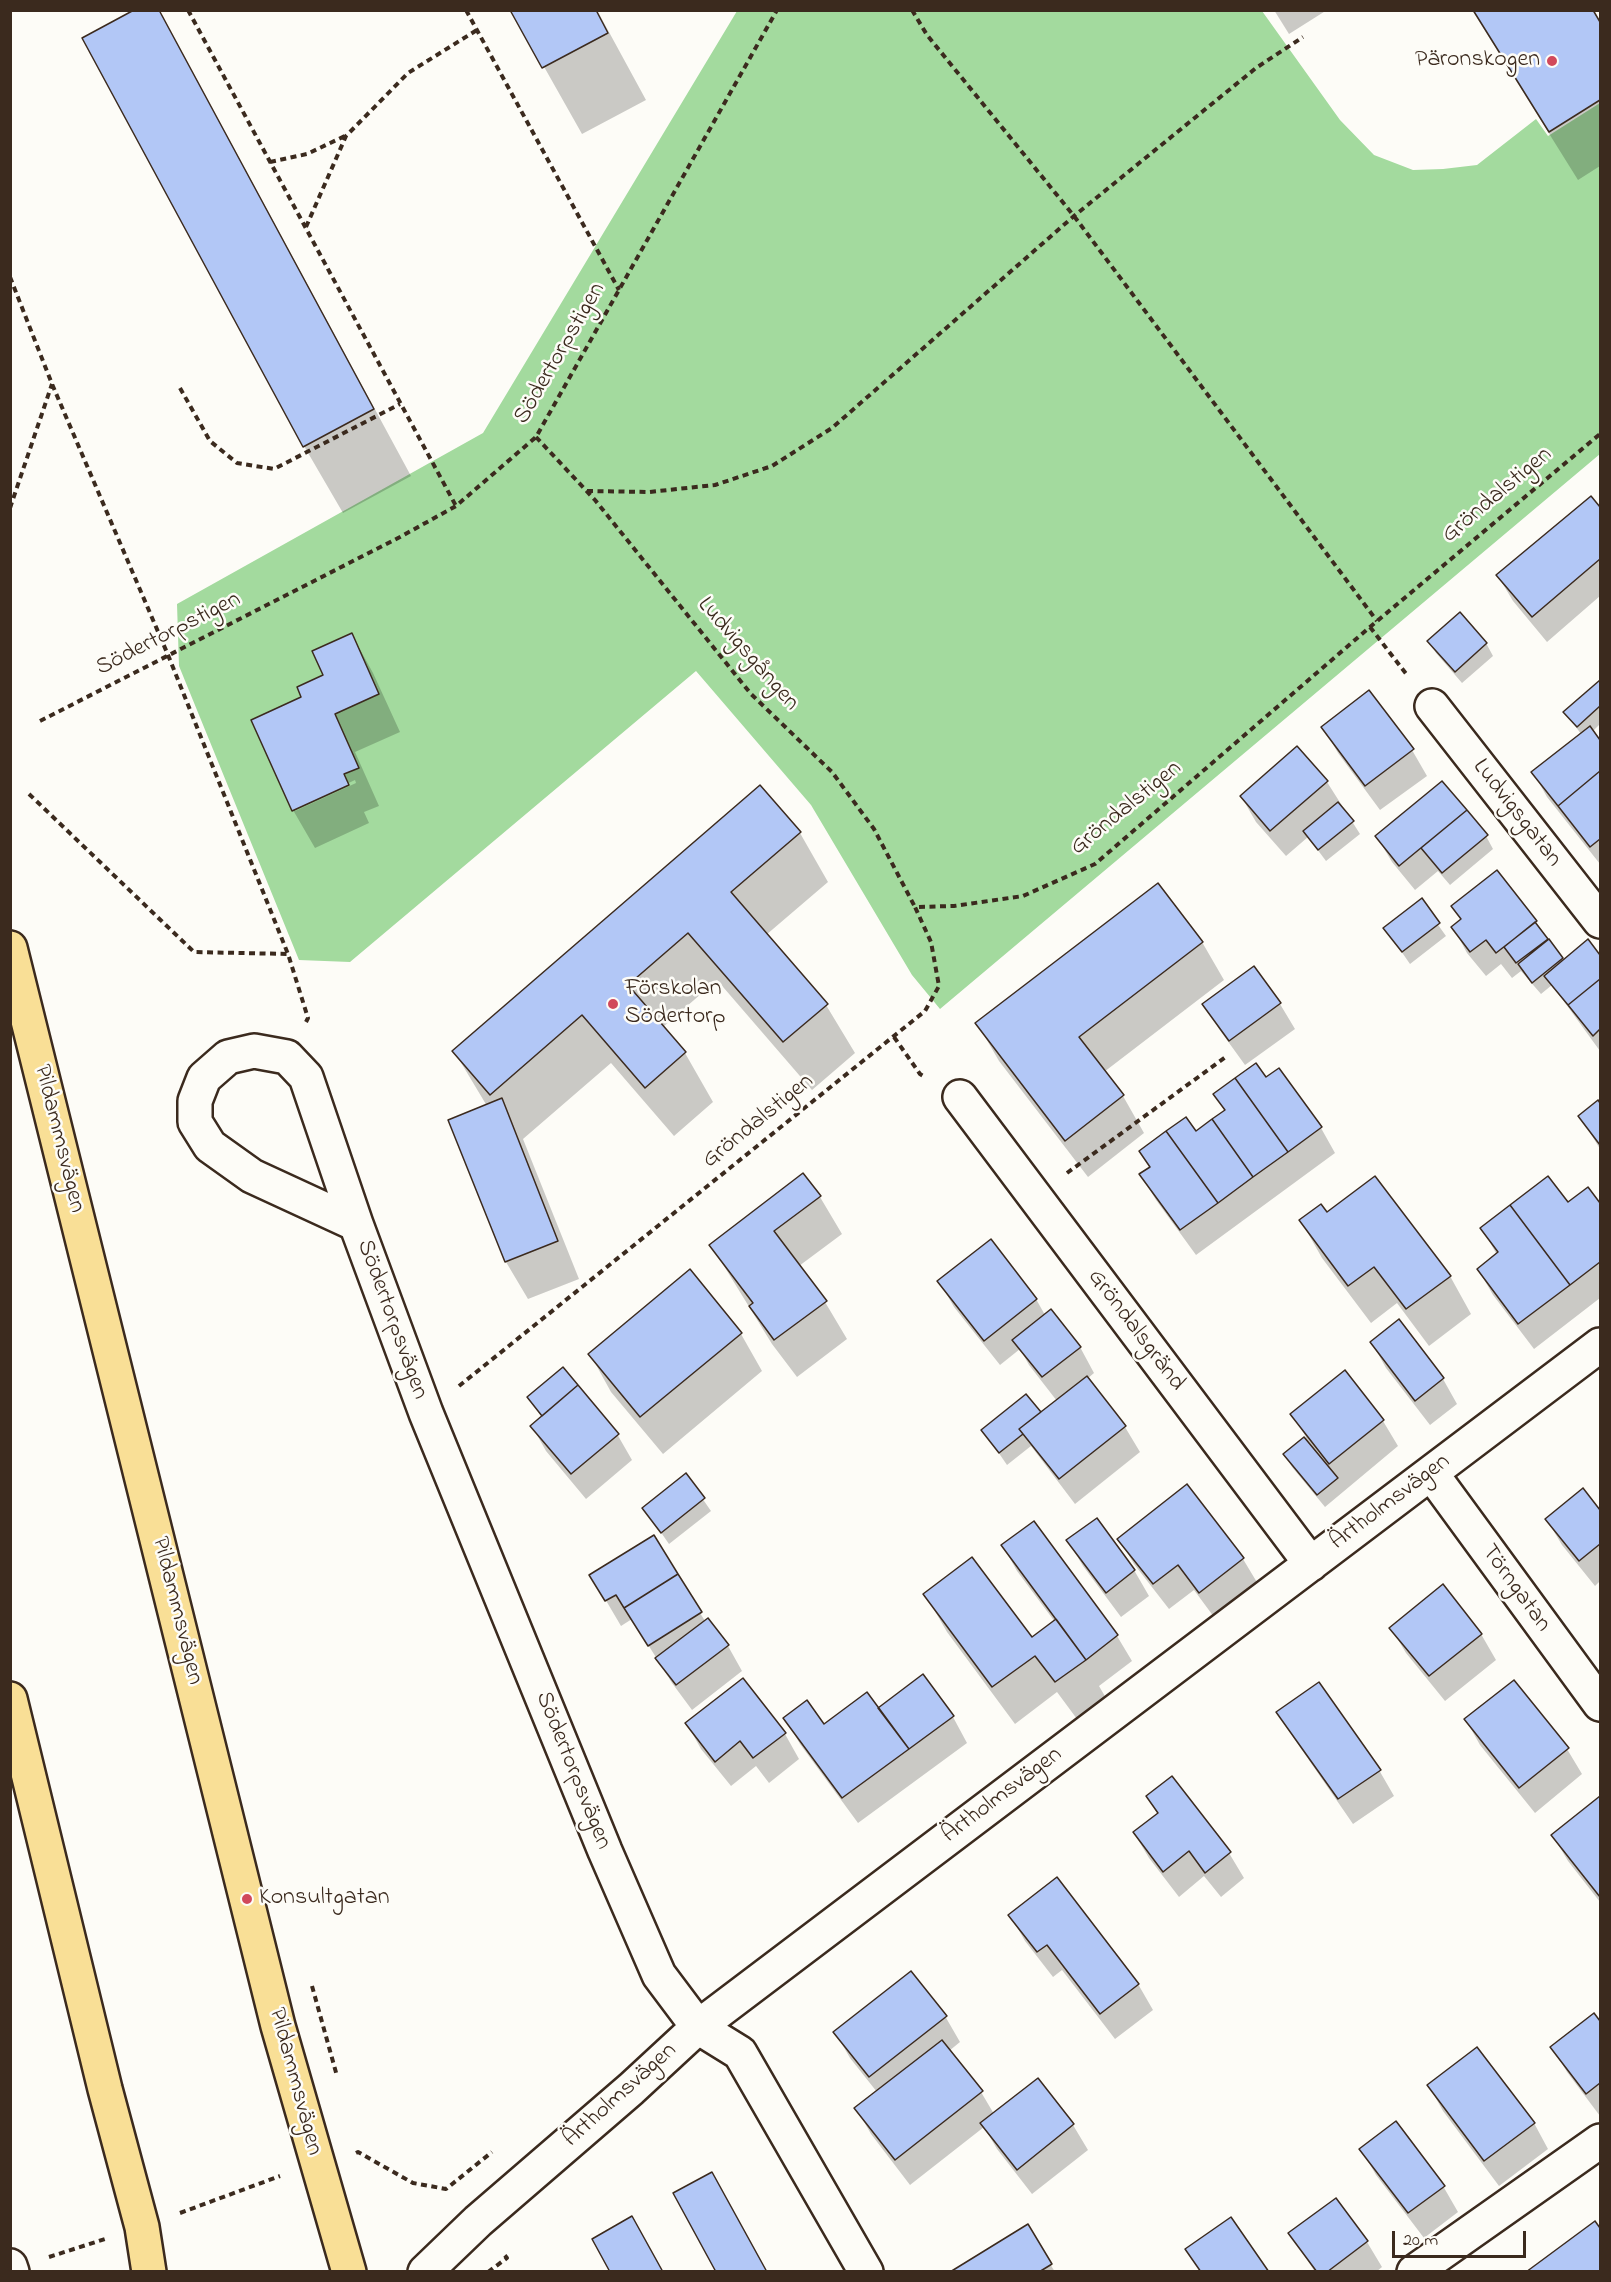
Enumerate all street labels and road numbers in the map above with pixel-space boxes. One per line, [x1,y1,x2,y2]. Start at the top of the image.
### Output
street label: Södertorpstigen [509,278,613,430]
street label: Gröndalstigen [1437,441,1559,551]
street label: Södertorpstigen [92,586,246,684]
street label: Ludvigsgången [690,592,804,718]
street label: Ludvigsgatan [1465,754,1567,874]
street label: Gröndalstigen [1065,755,1189,863]
street label: Pildammsvägen [26,1062,90,1216]
street label: Gröndalstigen [697,1068,821,1176]
street label: Södertorpsvägen [349,1236,433,1404]
street label: Gröndalsgränd [1080,1264,1190,1398]
street label: Ärtholmsvägen [1325,1448,1457,1558]
street label: Pildammsvägen [144,1534,208,1688]
street label: Törngatan [1474,1540,1556,1638]
street label: Södertorpsvägen [527,1688,617,1854]
street label: Ärtholmsvägen [937,1741,1069,1851]
street label: Pildammsvägen [260,2005,328,2159]
street label: Ärtholmsvägen [558,2037,684,2155]

